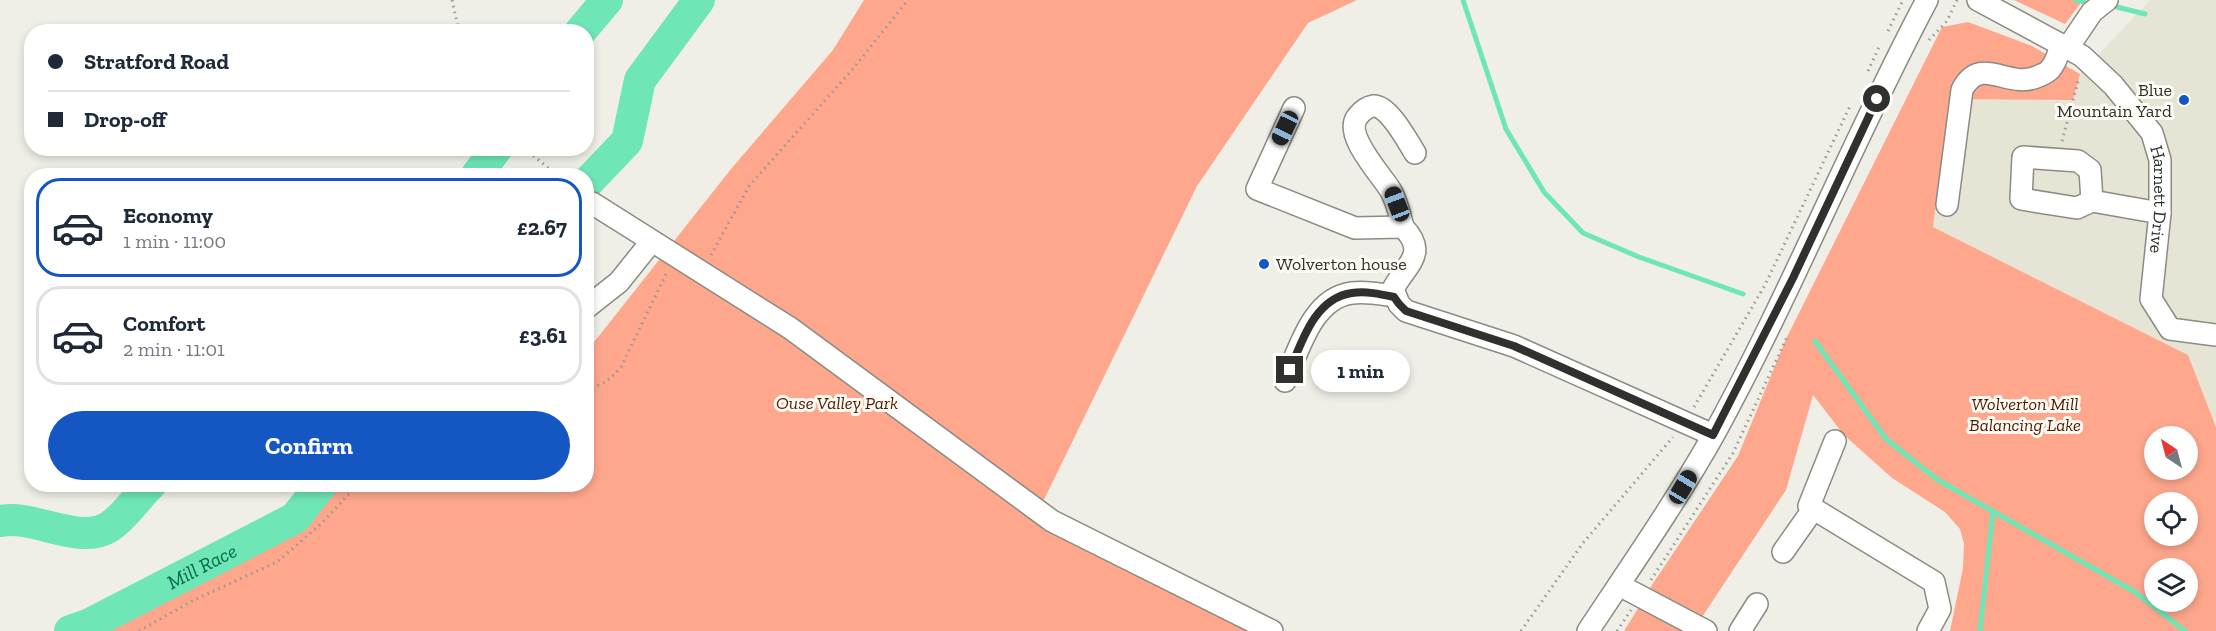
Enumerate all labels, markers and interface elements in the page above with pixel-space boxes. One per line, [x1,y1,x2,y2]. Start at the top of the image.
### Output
text: Stratford Road [84,48,229,75]
place label: Blue Mountain Yard [2057,79,2172,122]
route start [1863,85,1890,112]
marker: Blue Mountain Yard [2177,93,2191,107]
text: Drop-off [84,106,166,133]
car [1269,108,1301,148]
street label: Harnett Drive [2145,143,2171,255]
car [1382,184,1412,224]
icon: car [51,201,105,255]
text: Economy [123,202,213,229]
text: £2.67 [517,214,567,241]
text: 1 min · 11:00 [123,229,226,253]
place label: Wolverton house [1276,253,1407,275]
marker: Wolverton house [1257,257,1271,271]
icon: car [51,309,105,363]
text: Comfort [123,310,205,337]
text: £3.61 [519,322,567,349]
text: 2 min · 11:01 [123,337,225,361]
callout: 1 min [1311,349,1410,391]
route end [1276,356,1303,383]
text: 1 min [1337,359,1384,383]
park label: Ouse Valley Park [776,392,898,414]
park label: Wolverton Mill Balancing Lake [1969,393,2081,436]
button: Confirm [48,411,570,480]
north arrow [2144,426,2198,480]
map controls [2144,426,2198,612]
car [1666,467,1700,507]
button: locate [2144,492,2198,546]
water label: Mill Race [163,538,241,594]
button: layers [2144,558,2198,612]

